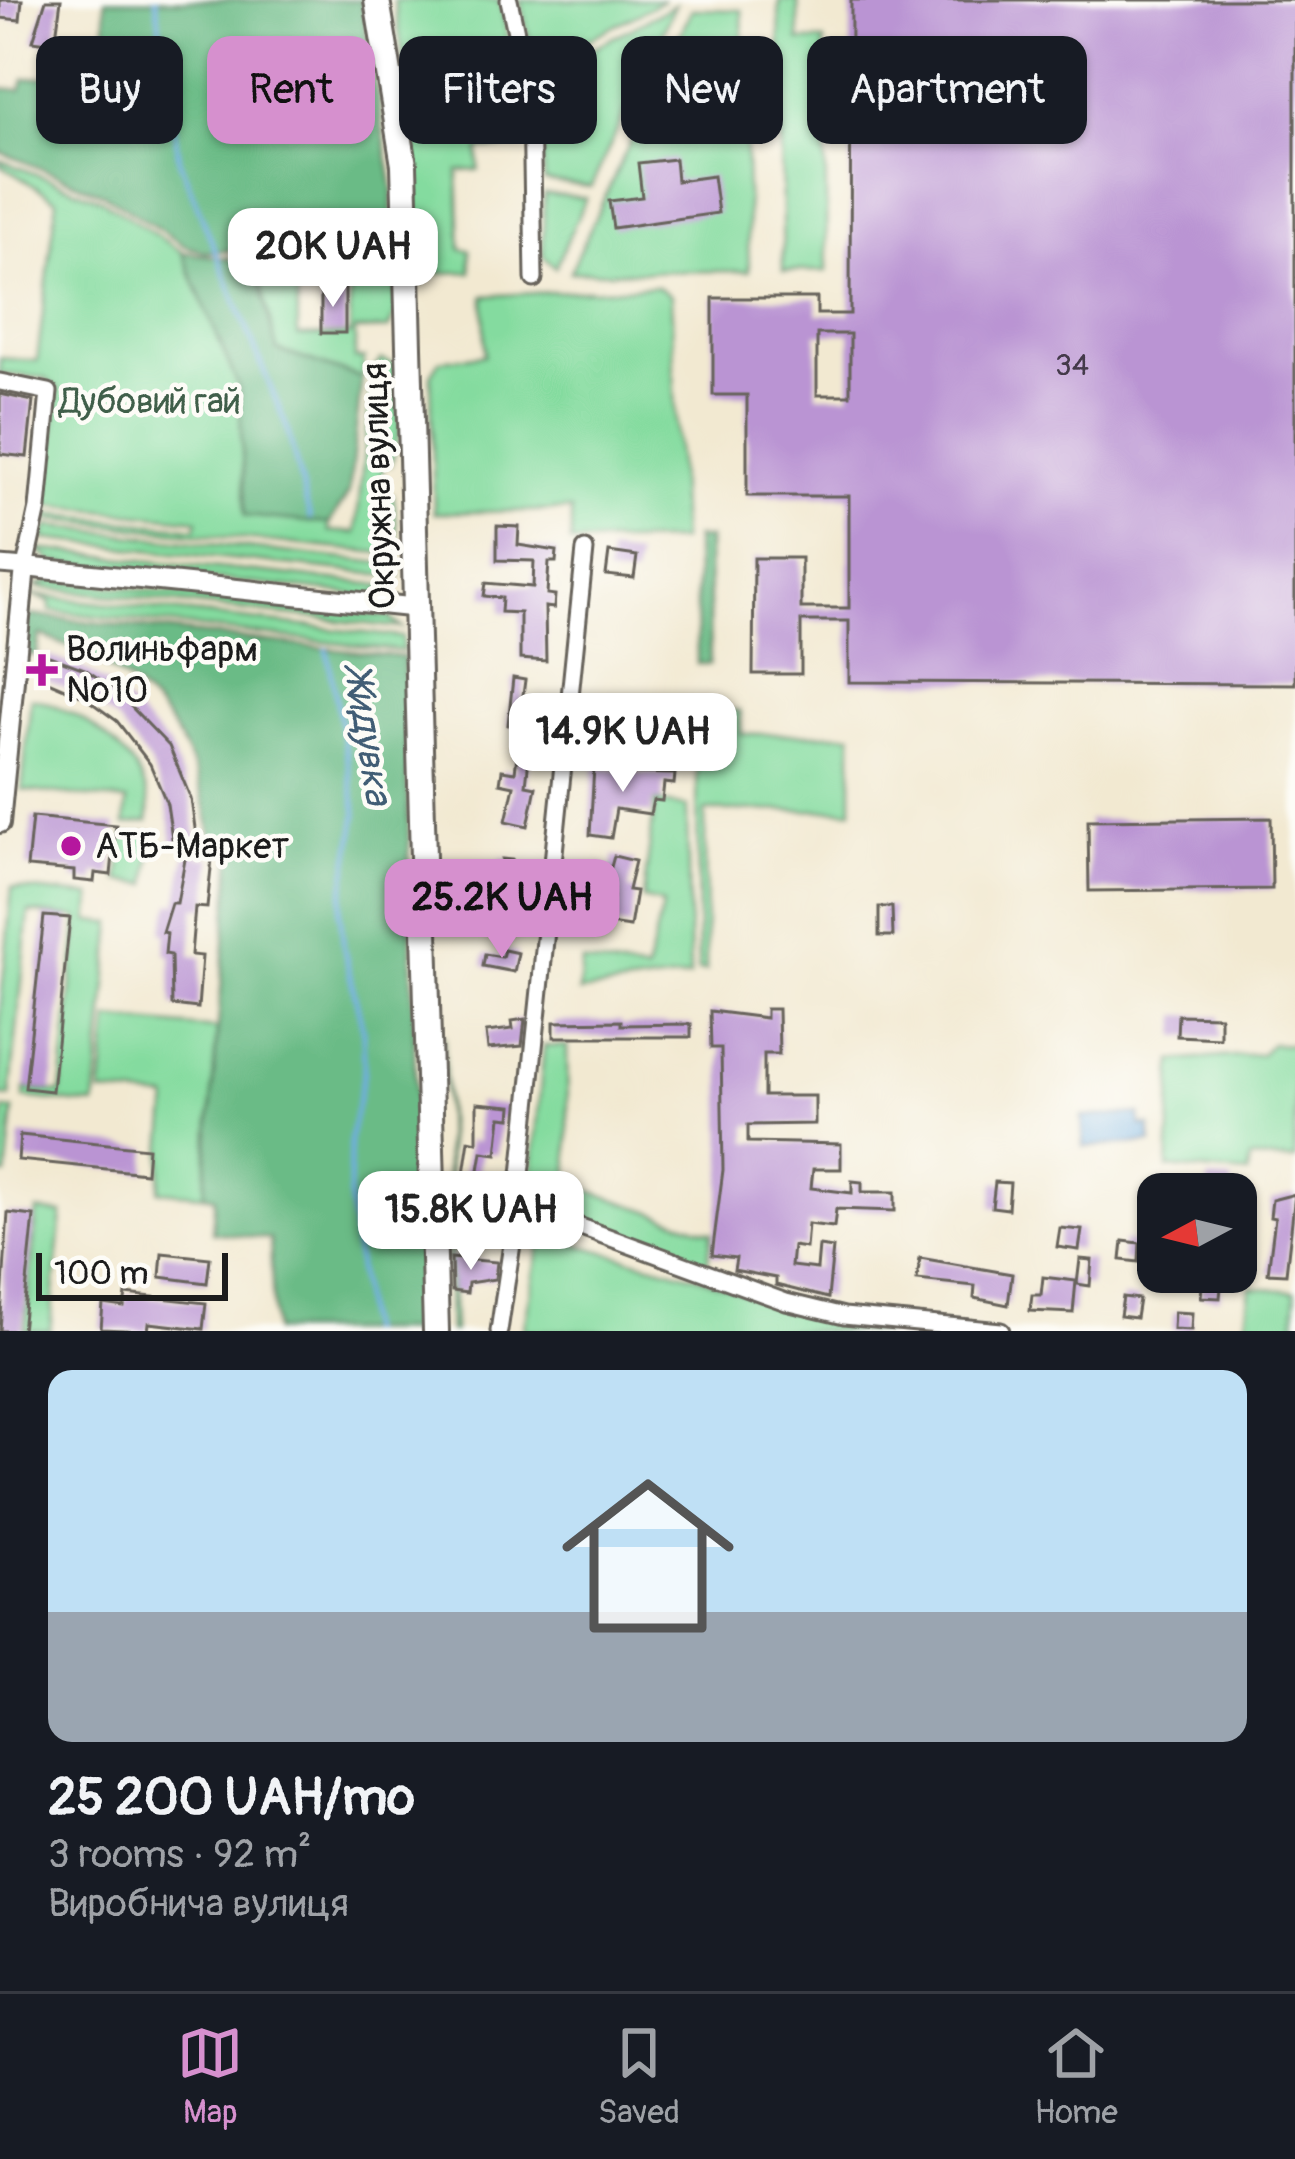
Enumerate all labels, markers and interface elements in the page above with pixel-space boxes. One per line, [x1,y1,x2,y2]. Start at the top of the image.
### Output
chip: Buy [36,36,183,144]
chip: Rent [207,36,375,144]
chip: Filters [399,36,597,144]
chip: New [621,36,783,144]
chip: Apartment [807,36,1087,144]
pin: 20K UAH [222,208,444,310]
text: 20K UAH [255,222,411,271]
house number: 34 [1055,347,1089,384]
street label: Окружна вулиця [352,362,406,610]
park label: Дубовий гай [57,379,241,424]
place label: Волиньфарм №10 [66,627,258,713]
marker: Волиньфарм №10 [29,657,55,683]
water label: Жидувка [332,659,403,810]
pin: 14.9K UAH [486,693,760,795]
text: 14.9K UAH [536,707,710,756]
place label: АТБ-Маркет [95,824,289,869]
marker: АТБ-Маркет [58,833,84,859]
pin: 25.2K UAH [365,859,639,961]
text: 25.2K UAH [411,873,593,922]
pin: 15.8K UAH [334,1171,608,1273]
north arrow [1137,1173,1257,1293]
map controls [1137,1173,1257,1293]
text: 15.8K UAH [385,1185,557,1234]
scale bar [36,1247,228,1300]
text: 100 m [54,1253,148,1294]
icon: home [540,1448,756,1664]
text: 25 200 UAH/mo [48,1766,415,1830]
text: 3 rooms · 92 m² [48,1830,311,1879]
text: Виробнича вулиця [48,1879,349,1928]
tab: Map [177,2020,243,2133]
tab: Saved [598,2020,680,2133]
tab: Home [1034,2020,1118,2133]

